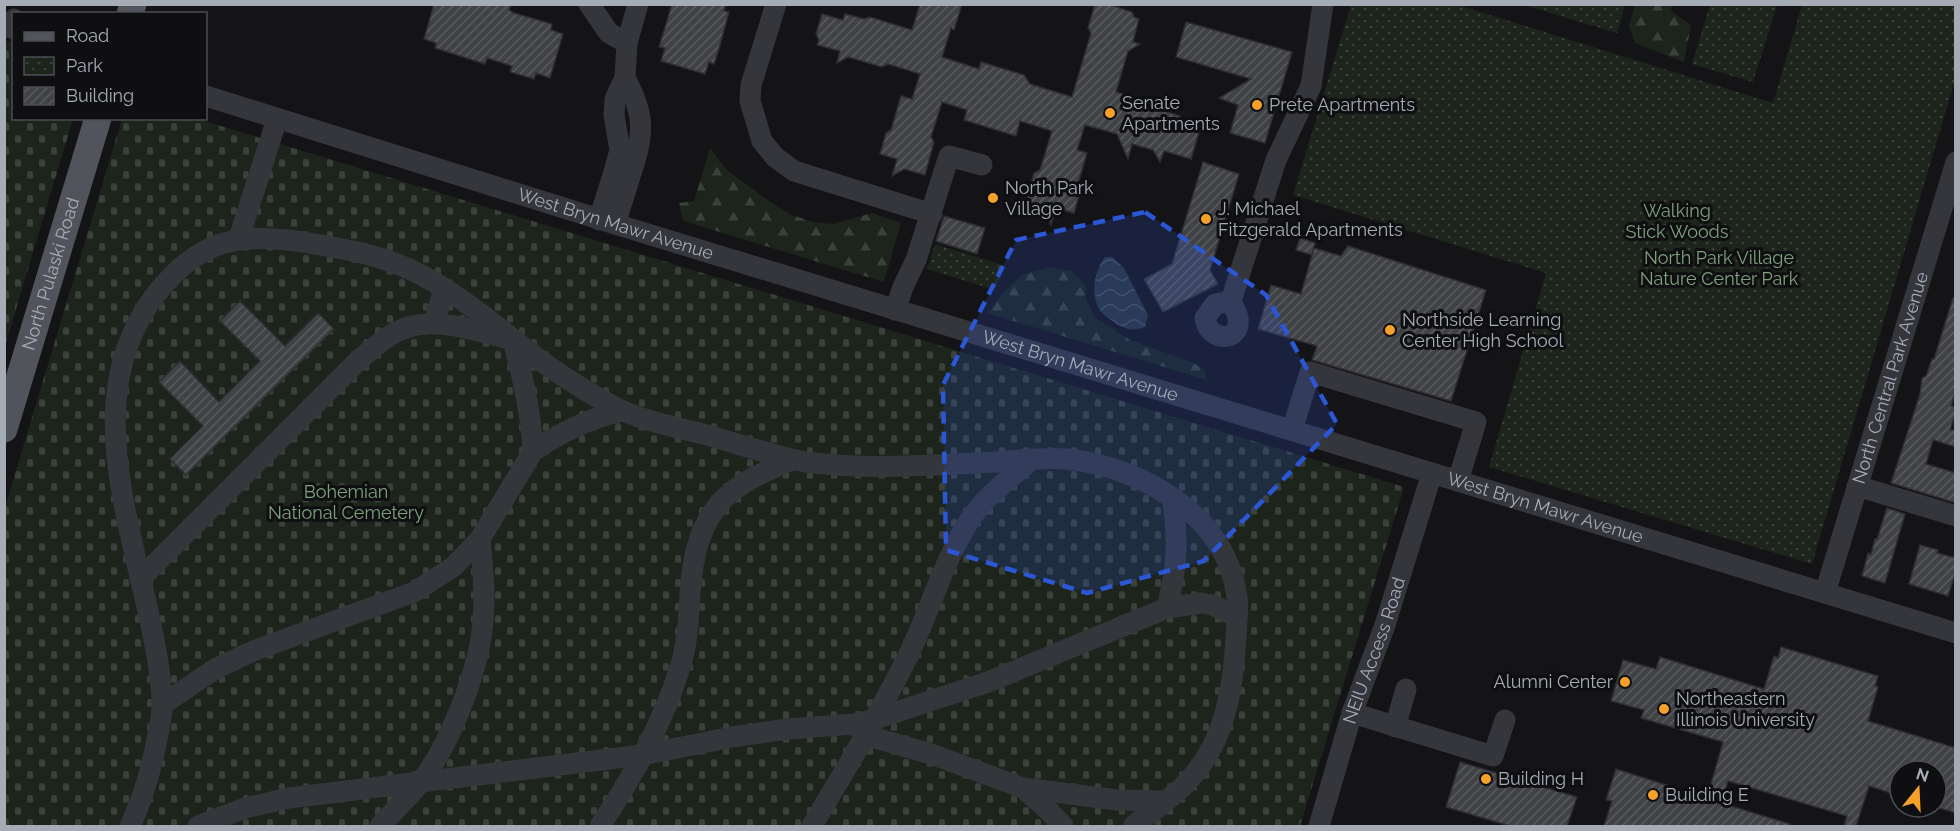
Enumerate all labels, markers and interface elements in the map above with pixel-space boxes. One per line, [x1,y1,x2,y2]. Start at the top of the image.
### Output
legend [12,12,207,120]
text: Road [66,25,109,46]
text: Park [66,55,103,76]
text: Building [66,85,134,106]
place label: Senate Apartments [1122,92,1220,134]
place label: Prete Apartments [1269,94,1415,115]
marker: Prete Apartments [1250,98,1264,112]
marker: Senate Apartments [1103,106,1117,120]
place label: North Park Village [1005,177,1094,219]
street label: West Bryn Mawr Avenue [515,183,716,264]
marker: North Park Village [986,191,1000,205]
street label: North Pulaski Road [17,195,83,353]
place label: J. Michael Fitzgerald Apartments [1218,198,1403,240]
park label: Walking Stick Woods [1625,200,1729,242]
marker: J. Michael Fitzgerald Apartments [1199,212,1213,226]
park label: North Park Village Nature Center Park [1640,247,1799,289]
street label: North Central Park Avenue [1848,269,1932,486]
place label: Northside Learning Center High School [1402,309,1563,351]
marker: Northside Learning Center High School [1383,323,1397,337]
street label: West Bryn Mawr Avenue [980,326,1181,405]
street label: West Bryn Mawr Avenue [1445,467,1646,547]
park label: Bohemian National Cemetery [268,481,424,523]
street label: NEIU Access Road [1338,575,1409,726]
place label: Alumni Center [1494,671,1614,692]
marker: Alumni Center [1618,675,1632,689]
place label: Northeastern Illinois University [1676,688,1815,730]
marker: Northeastern Illinois University [1657,702,1671,716]
north arrow [1888,759,1948,819]
text: N [1914,764,1931,786]
place label: Building H [1498,768,1584,789]
marker: Building H [1479,772,1493,786]
place label: Building E [1665,784,1749,805]
marker: Building E [1646,788,1660,802]

